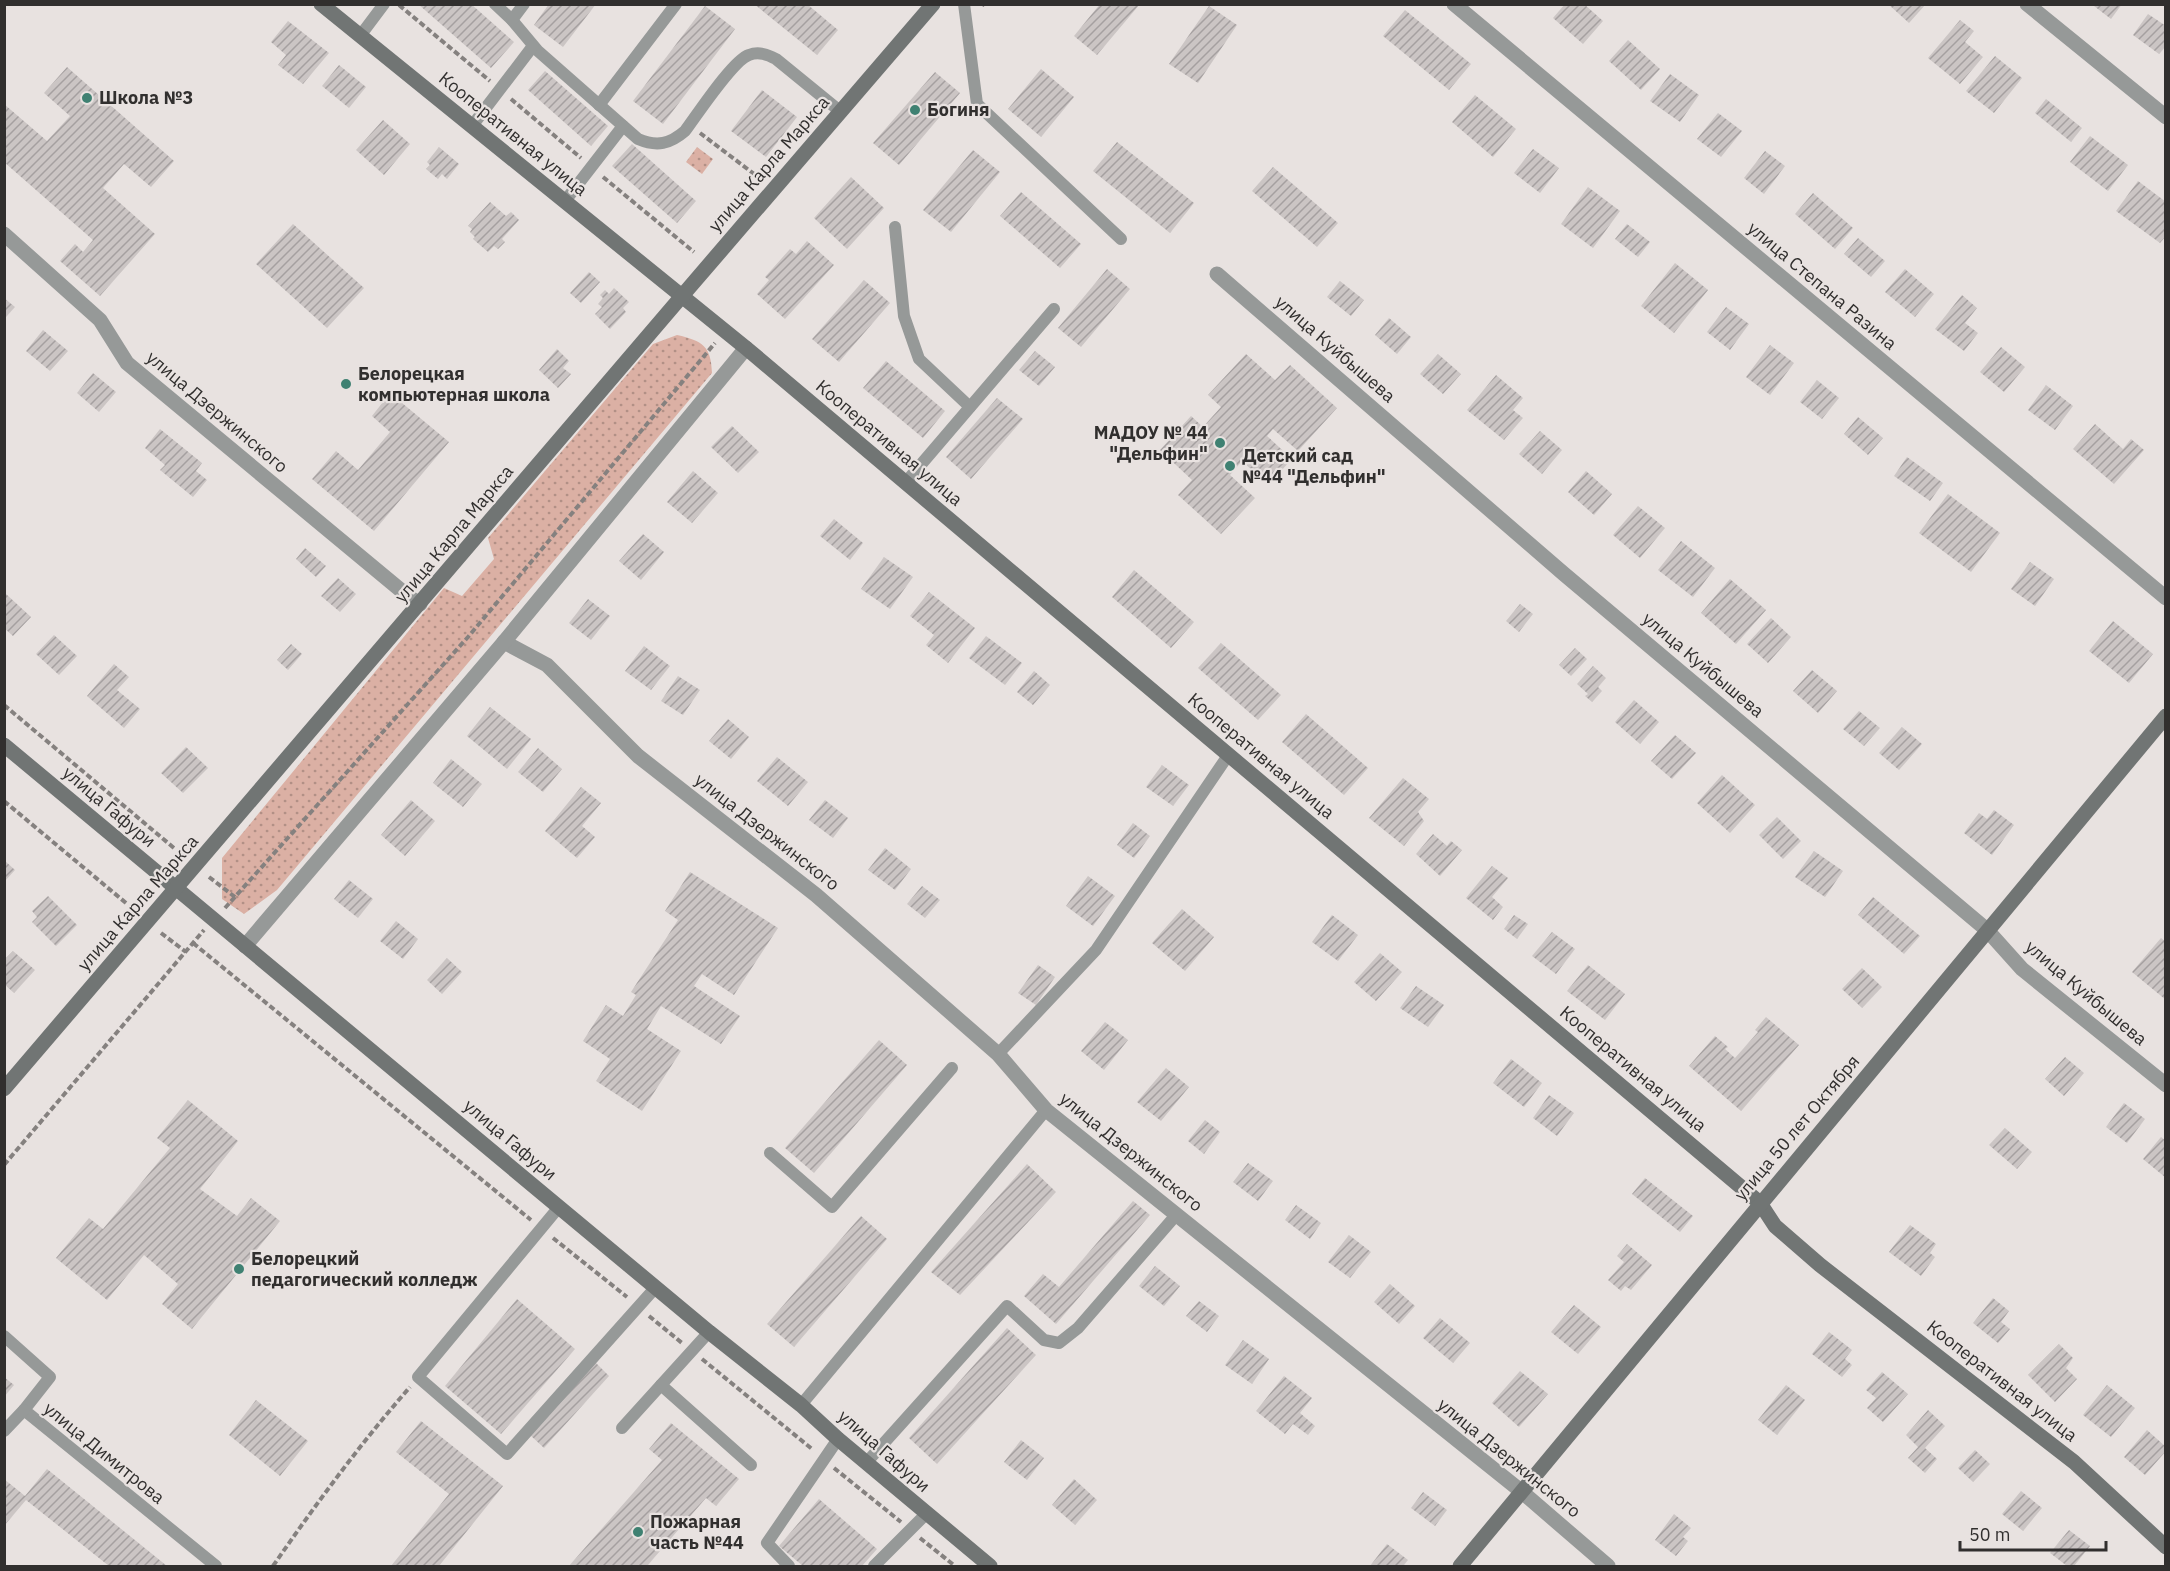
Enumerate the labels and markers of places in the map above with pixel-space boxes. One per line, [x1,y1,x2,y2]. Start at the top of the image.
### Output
place label: Школа №3 [99,86,193,109]
marker: Школа №3 [80,91,94,105]
place label: Богиня [927,98,990,121]
marker: Богиня [908,103,922,117]
place label: Белорецкая компьютерная школа [358,362,550,406]
marker: Белорецкая компьютерная школа [339,377,353,391]
place label: МАДОУ № 44 "Дельфин" [1094,421,1208,465]
marker: МАДОУ № 44 "Дельфин" [1213,436,1227,450]
place label: Детский сад №44 "Дельфин" [1242,444,1386,488]
marker: Детский сад №44 "Дельфин" [1223,459,1237,473]
place label: Белорецкий педагогический колледж [251,1247,478,1291]
marker: Белорецкий педагогический колледж [232,1262,246,1276]
place label: Пожарная часть №44 [650,1510,744,1554]
marker: Пожарная часть №44 [631,1525,645,1539]

